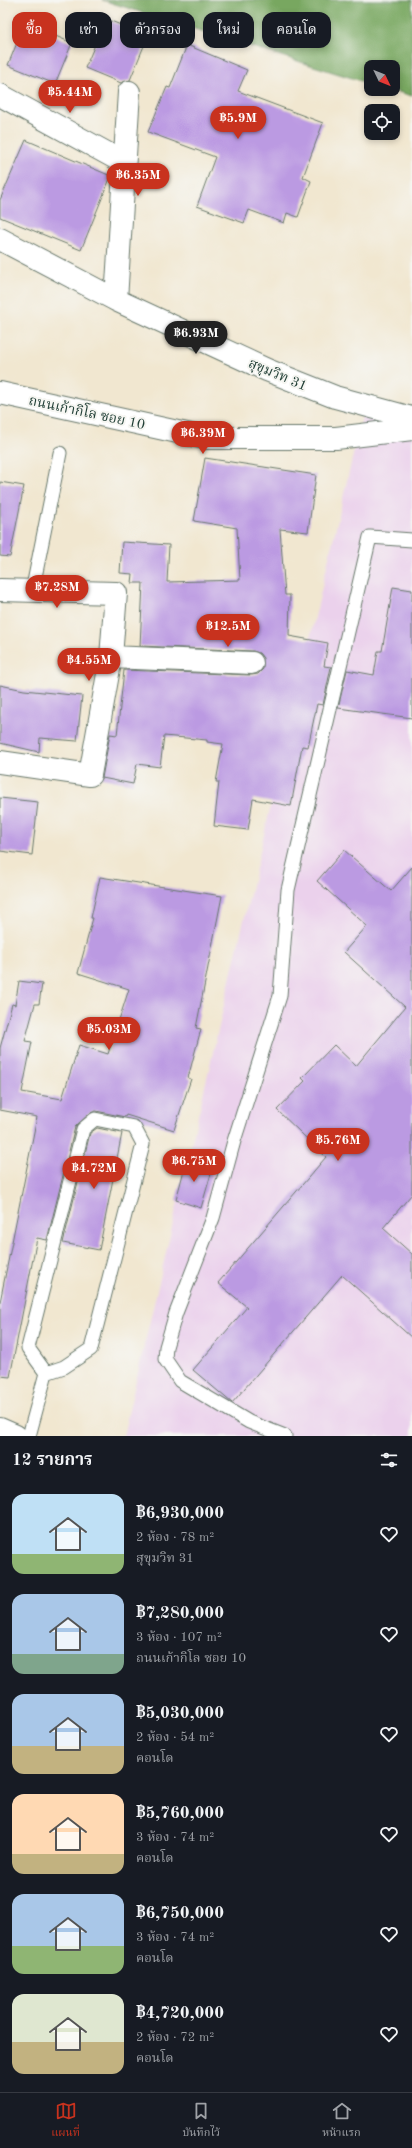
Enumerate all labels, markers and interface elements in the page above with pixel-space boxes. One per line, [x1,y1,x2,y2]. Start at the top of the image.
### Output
chip: ซื้อ [12,12,57,48]
chip: เช่า [65,12,112,48]
chip: ตัวกรอง [120,12,195,48]
chip: ใหม่ [203,12,254,48]
chip: คอนโด [262,12,331,48]
north arrow [364,60,400,96]
map controls [364,60,400,140]
pin: ฿5.44M [37,80,103,114]
text: ฿5.44M [47,86,93,99]
button: locate [364,104,400,140]
pin: ฿5.9M [210,106,266,140]
text: ฿5.9M [219,112,257,125]
pin: ฿6.35M [105,163,171,197]
text: ฿6.35M [115,169,161,182]
pin: ฿6.93M [163,321,229,355]
text: ฿6.93M [173,327,219,340]
street label: สุขุมวิท 31 [246,355,309,394]
street label: ถนนเก้ากิโล ซอย 10 [27,390,147,432]
pin: ฿6.39M [170,421,236,455]
text: ฿6.39M [180,427,226,440]
pin: ฿7.28M [24,575,90,609]
text: ฿7.28M [34,581,80,594]
pin: ฿12.5M [195,614,261,648]
text: ฿12.5M [205,620,251,633]
pin: ฿4.55M [56,648,122,682]
text: ฿4.55M [66,654,112,667]
pin: ฿5.03M [76,1017,142,1051]
text: ฿5.03M [86,1023,132,1036]
pin: ฿5.76M [305,1128,371,1162]
text: ฿5.76M [315,1134,361,1147]
pin: ฿6.75M [161,1149,227,1183]
text: ฿6.75M [171,1155,217,1168]
pin: ฿4.72M [61,1156,127,1190]
text: ฿4.72M [71,1162,117,1175]
icon: filters [378,1449,400,1471]
text: 12 รายการ [12,1452,93,1469]
text: ฿6,930,000 [136,1505,224,1522]
icon: home [44,1510,92,1558]
icon: heart [378,1523,400,1545]
text: 2 ห้อง · 78 m² [136,1531,214,1544]
text: สุขุมวิท 31 [136,1552,194,1565]
text: ฿7,280,000 [136,1605,224,1622]
icon: home [44,1610,92,1658]
icon: heart [378,1623,400,1645]
text: 3 ห้อง · 107 m² [136,1631,222,1644]
text: ถนนเก้ากิโล ซอย 10 [136,1652,246,1665]
text: ฿5,030,000 [136,1705,224,1722]
icon: home [44,1710,92,1758]
icon: heart [378,1723,400,1745]
text: 2 ห้อง · 54 m² [136,1731,214,1744]
text: คอนโด [136,1752,174,1765]
text: ฿5,760,000 [136,1805,224,1822]
icon: home [44,1810,92,1858]
icon: heart [378,1823,400,1845]
text: 3 ห้อง · 74 m² [136,1831,214,1844]
text: คอนโด [136,1852,174,1865]
text: ฿6,750,000 [136,1905,224,1922]
icon: home [44,1910,92,1958]
icon: heart [378,1923,400,1945]
text: 3 ห้อง · 74 m² [136,1931,214,1944]
text: คอนโด [136,1952,174,1965]
text: ฿4,720,000 [136,2005,224,2022]
icon: home [44,2010,92,2058]
icon: heart [378,2023,400,2045]
text: 2 ห้อง · 72 m² [136,2031,214,2044]
text: คอนโด [136,2052,174,2065]
tab: แผนที่ [51,2100,80,2142]
tab: บันทึกไว้ [182,2100,220,2142]
tab: หน้าแรก [322,2100,361,2142]

